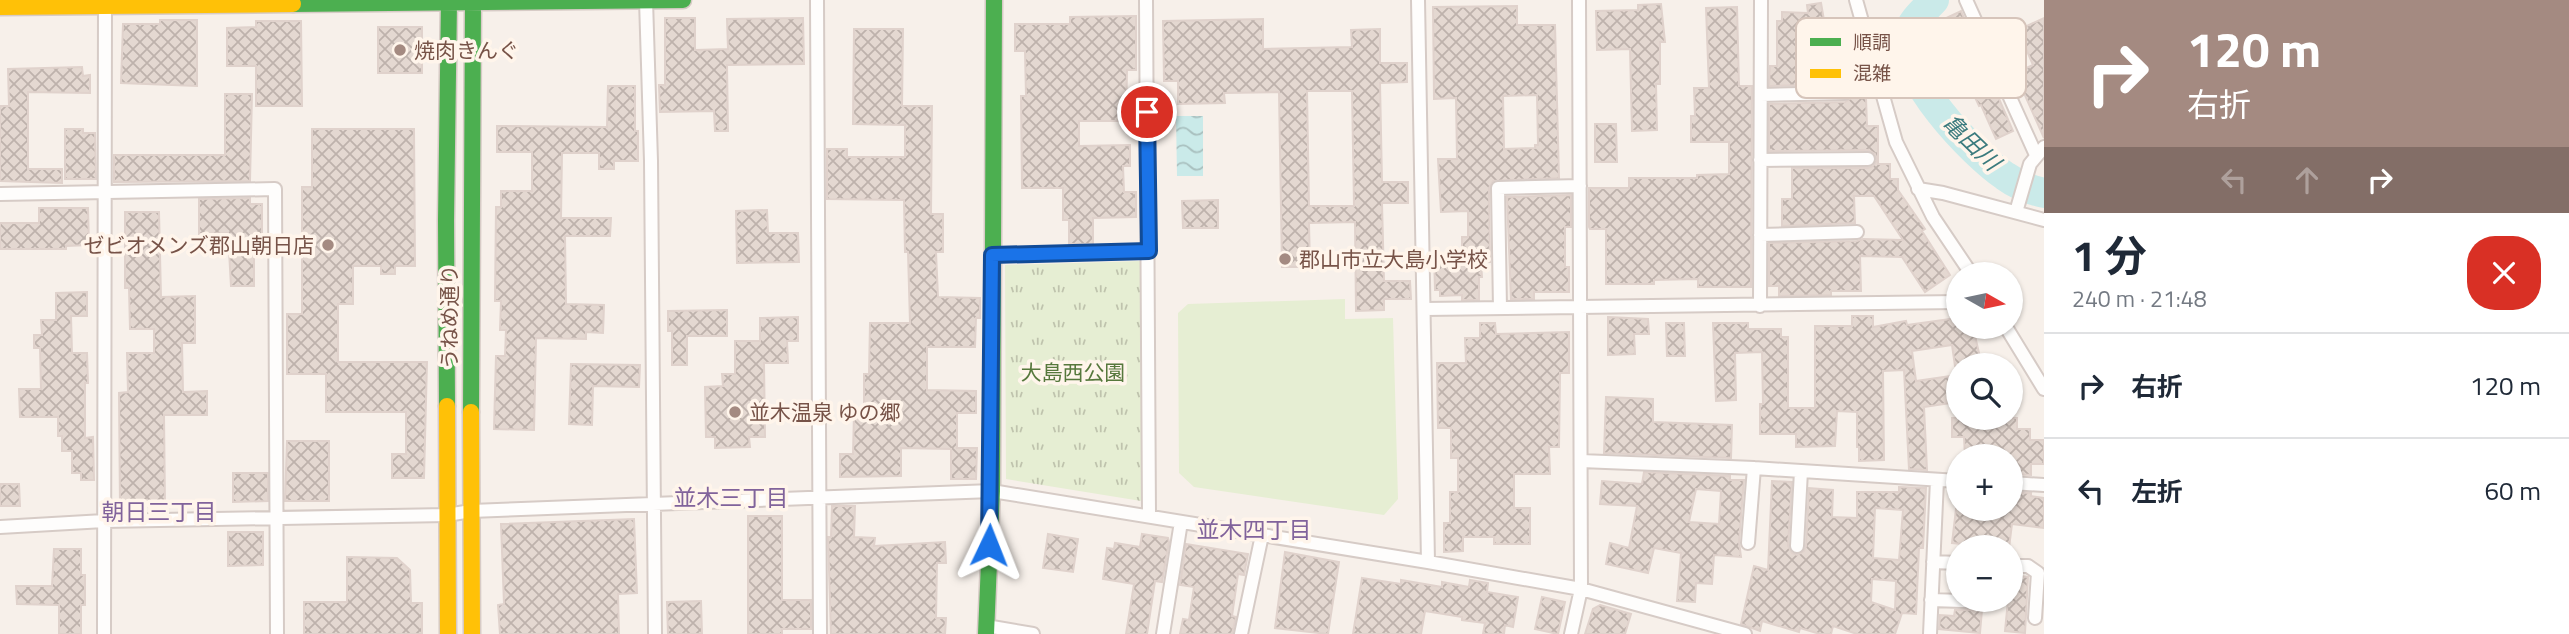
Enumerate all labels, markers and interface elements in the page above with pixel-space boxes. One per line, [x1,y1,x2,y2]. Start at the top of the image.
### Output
text: 120 m [2187,11,2321,86]
legend [1796,18,2026,98]
text: 順調 [1853,27,1891,56]
icon: right [2072,28,2163,119]
place label: 焼肉きんぐ [414,34,519,66]
marker: 焼肉きんぐ [392,42,408,58]
text: 混雑 [1853,58,1891,87]
text: 右折 [2187,80,2251,128]
pin [1117,82,1177,142]
icon: arrive [1128,93,1166,131]
water label: 亀田川 [1935,105,2011,181]
icon: left [2215,161,2253,199]
icon: ahead [2288,161,2326,199]
icon: right [2361,161,2399,199]
text: 1 分 [2072,223,2147,287]
place label: ゼビオメンズ郡山朝日店 [83,229,314,261]
button: close [2467,236,2541,310]
marker: ゼビオメンズ郡山朝日店 [320,237,336,253]
place label: 郡山市立大島小学校 [1299,243,1488,275]
marker: 郡山市立大島小学校 [1277,251,1293,267]
north arrow [1946,262,2023,340]
map controls [1946,262,2023,612]
street label: うねめ通り [433,265,465,370]
text: 240 m · 21:48 [2072,281,2207,316]
button: search [1946,353,2023,430]
park label: 大島西公園 [1021,356,1126,388]
text: 120 m [2470,366,2541,405]
icon: right [2072,367,2110,405]
text: 右折 [2131,367,2183,406]
place label: 並木温泉 ゆの郷 [749,396,901,428]
marker: 並木温泉 ゆの郷 [727,404,743,420]
button: + [1946,444,2023,521]
text: 60 m [2484,471,2541,510]
icon: left [2072,472,2110,510]
text: 左折 [2131,472,2183,511]
district label: 並木三丁目 [674,480,789,515]
district label: 朝日三丁目 [102,494,217,529]
position arrow [952,508,1026,582]
district label: 並木四丁目 [1197,512,1312,547]
button: − [1946,535,2023,612]

